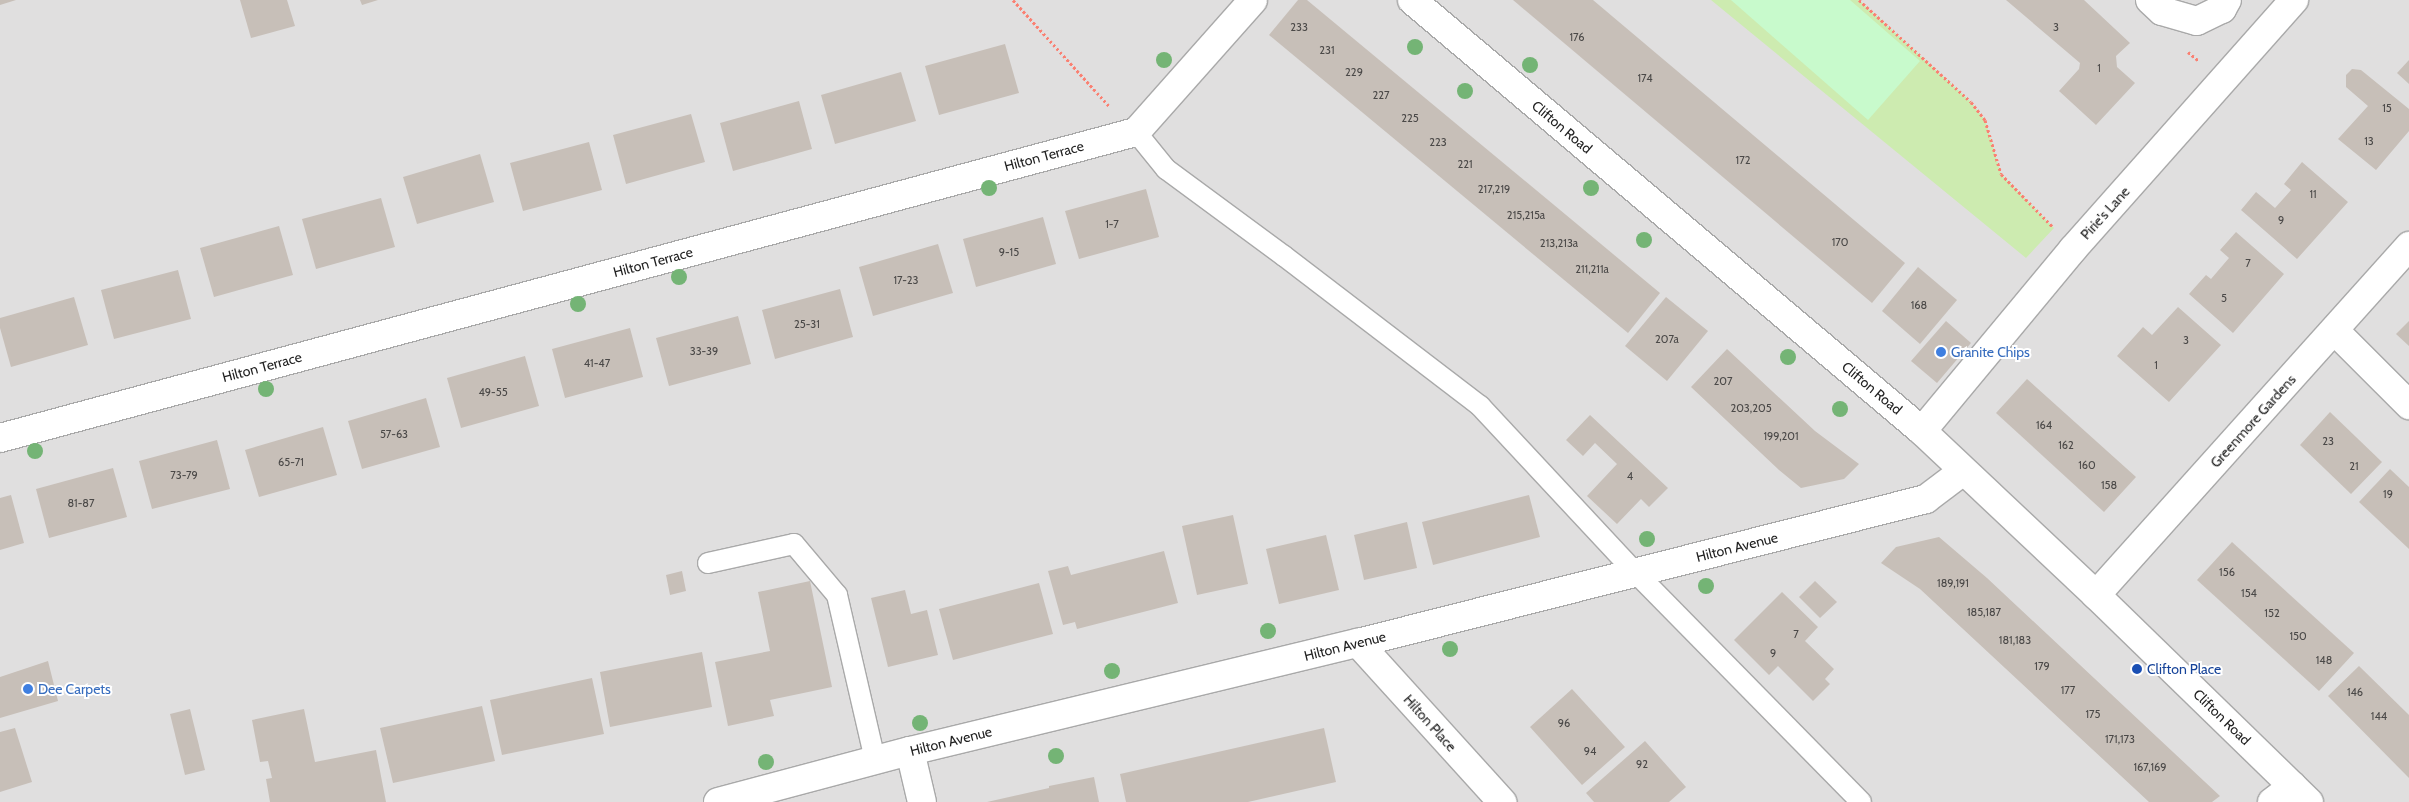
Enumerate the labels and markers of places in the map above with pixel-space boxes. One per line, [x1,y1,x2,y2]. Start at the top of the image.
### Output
place label: Granite Chips [1951,344,2030,360]
marker: Granite Chips [1935,346,1947,358]
place label: Clifton Place [2147,661,2221,677]
marker: Clifton Place [2131,663,2143,675]
place label: Dee Carpets [38,681,111,697]
marker: Dee Carpets [22,683,34,695]

